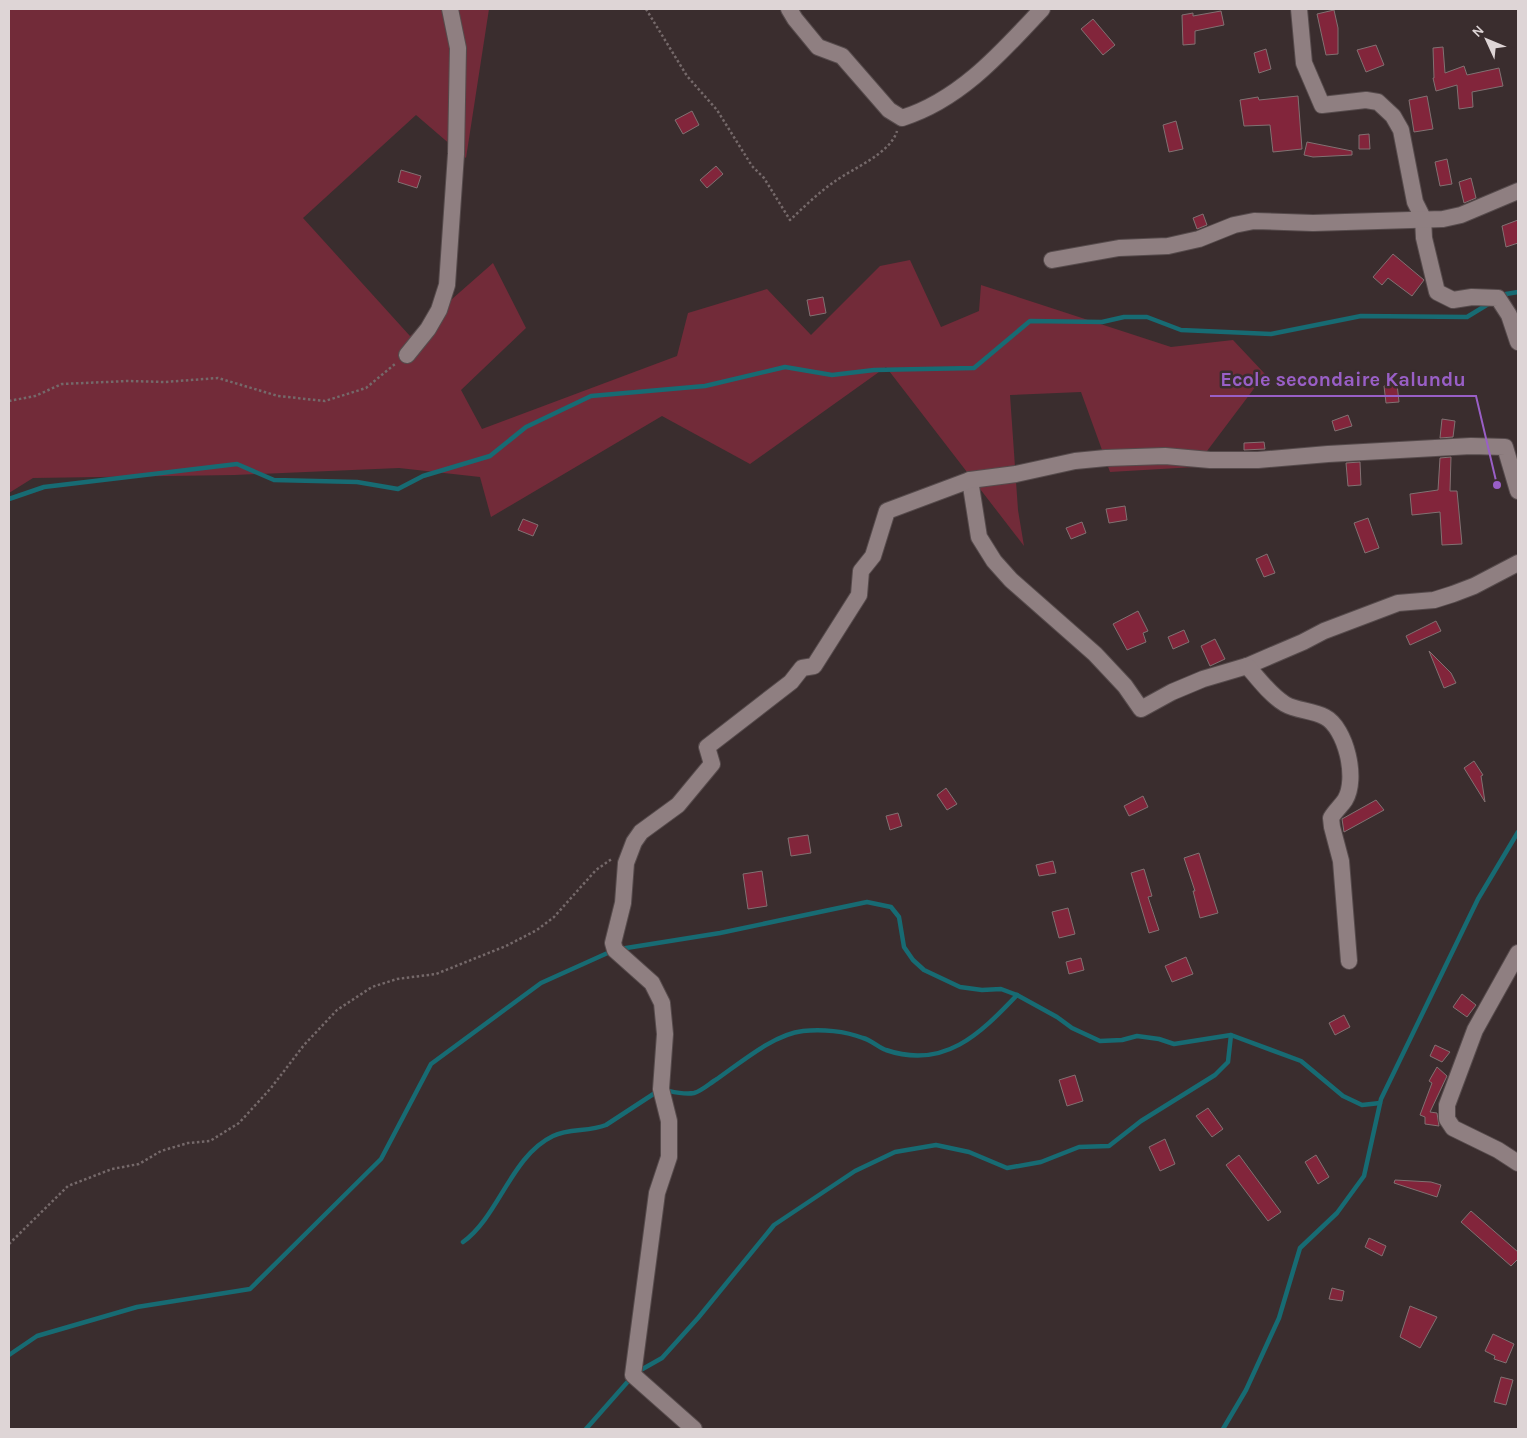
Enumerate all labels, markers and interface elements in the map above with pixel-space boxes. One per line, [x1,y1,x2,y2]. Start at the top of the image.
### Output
north arrow [1462,15,1512,65]
text: N [1468,22,1488,41]
callout: Ecole secondaire Kalundu [1210,361,1476,396]
text: Ecole secondaire Kalundu [1220,368,1466,391]

